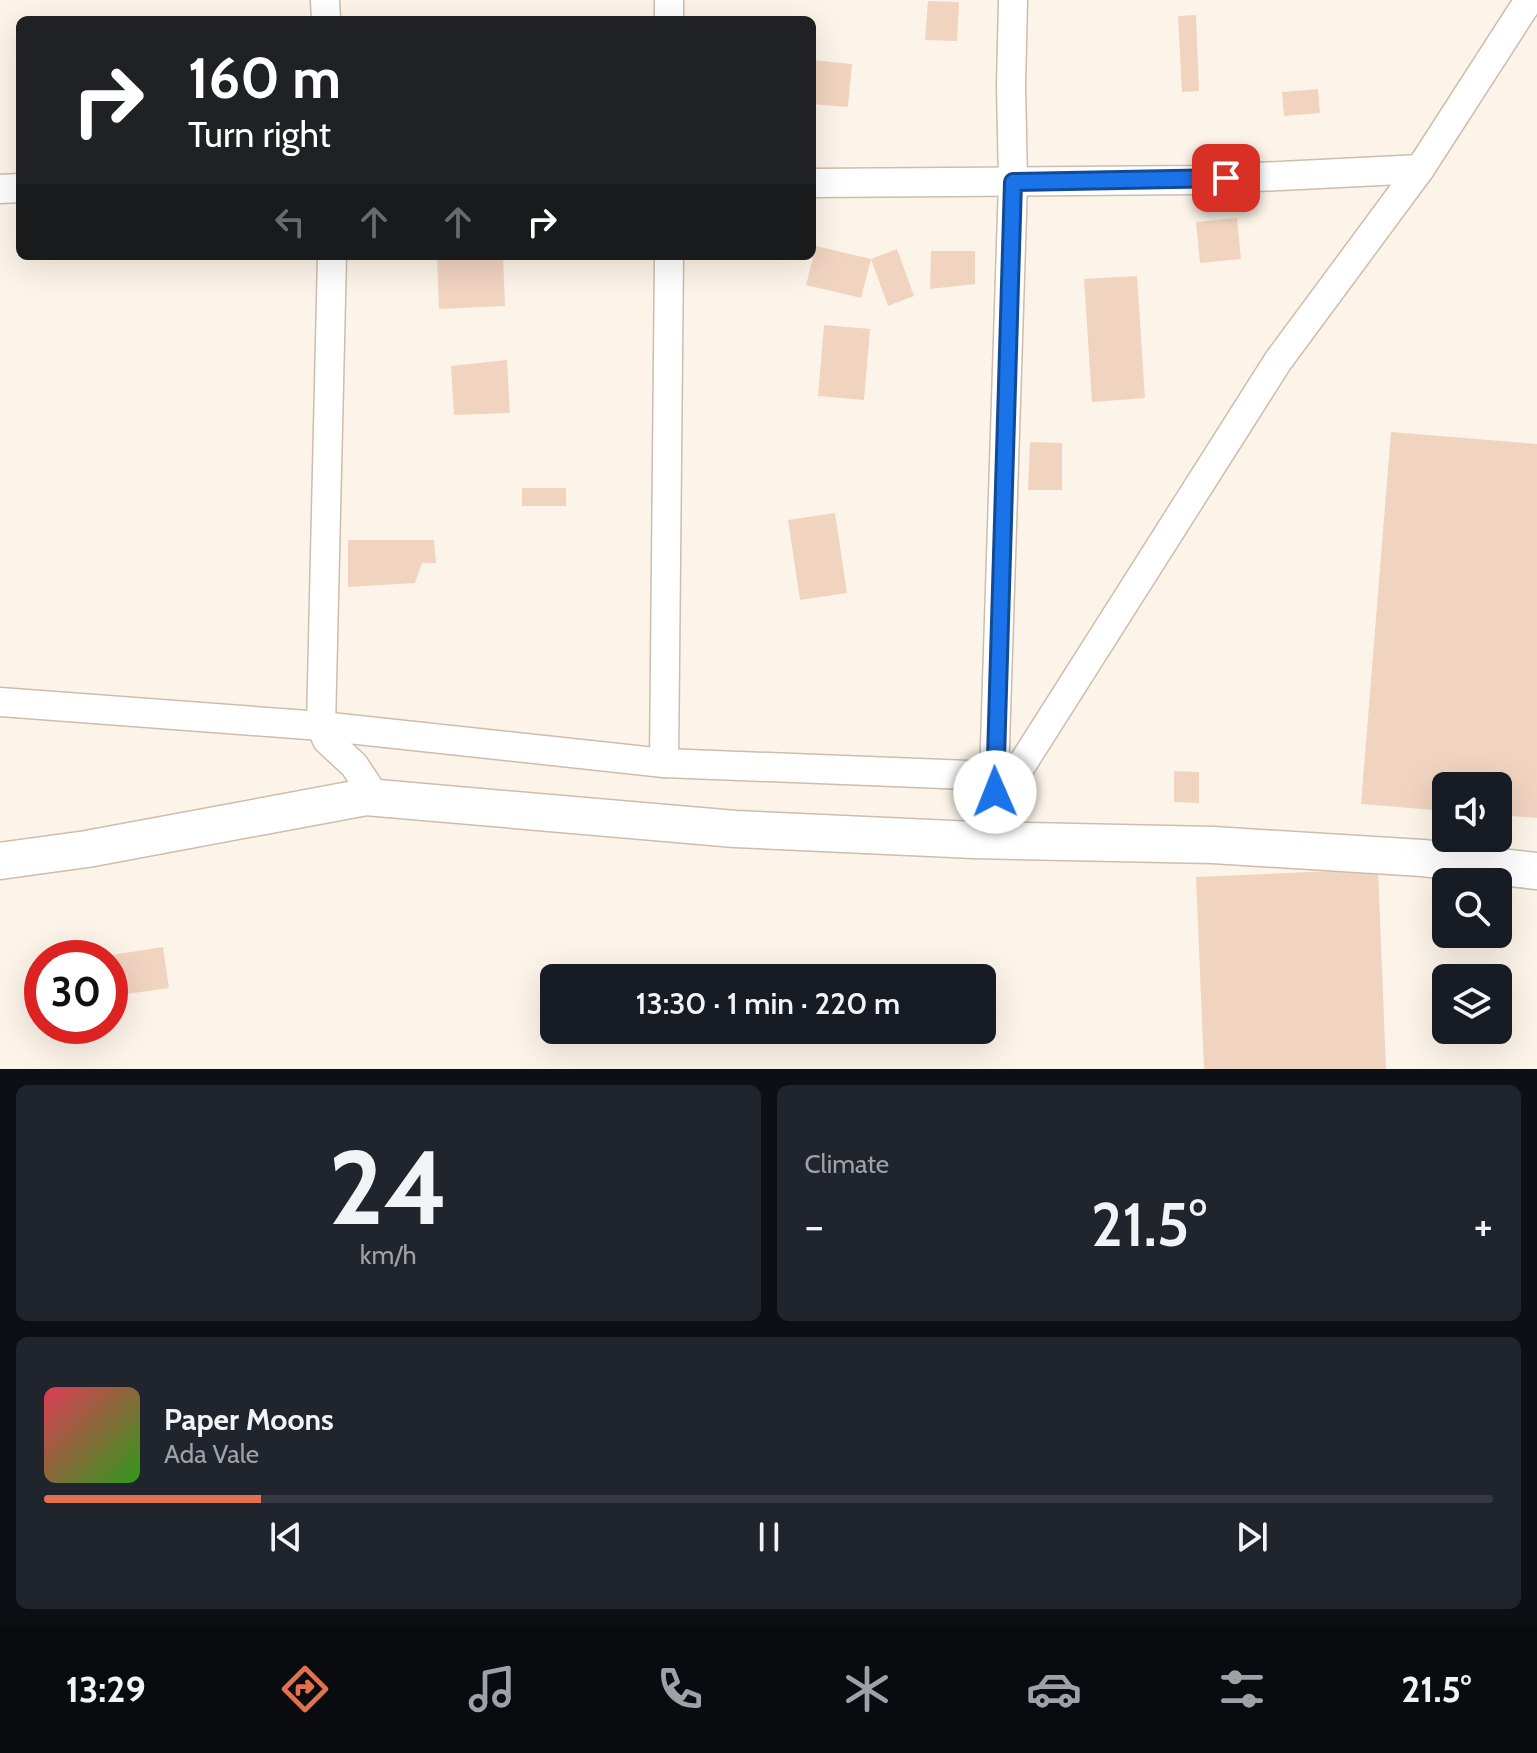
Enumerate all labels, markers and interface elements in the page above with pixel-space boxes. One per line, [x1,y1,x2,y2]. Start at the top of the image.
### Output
text: 160 m [188,44,341,112]
icon: right [56,48,160,152]
text: Turn right [188,112,331,156]
pin [1192,144,1260,212]
icon: arrive [1204,156,1248,200]
icon: left [268,200,312,244]
icon: ahead [352,200,396,244]
icon: ahead [436,200,480,244]
icon: right [520,200,564,244]
position arrow [953,750,1037,834]
map controls [1432,772,1512,1044]
button: sound [1432,772,1512,852]
button: search [1432,868,1512,948]
speed limit sign: 30 [24,940,128,1044]
button: layers [1432,964,1512,1044]
text: 13:30 · 1 min · 220 m [636,985,900,1022]
text: 24 [328,1124,448,1250]
text: Climate [805,1148,889,1180]
text: 21.5° [1091,1188,1207,1261]
text: − [805,1199,824,1252]
text: + [1474,1199,1493,1252]
text: km/h [360,1239,417,1271]
text: Paper Moons [164,1401,334,1438]
text: Ada Vale [164,1438,259,1470]
icon: previous [264,1515,308,1559]
icon: pause [747,1515,791,1559]
icon: next [1230,1515,1274,1559]
icon: directions [277,1661,333,1717]
icon: music [464,1661,520,1717]
icon: phone [652,1661,708,1717]
icon: climate [839,1661,895,1717]
icon: car [1026,1661,1082,1717]
icon: filters [1214,1661,1270,1717]
text: 13:29 [66,1667,146,1711]
text: 21.5° [1401,1667,1471,1711]

